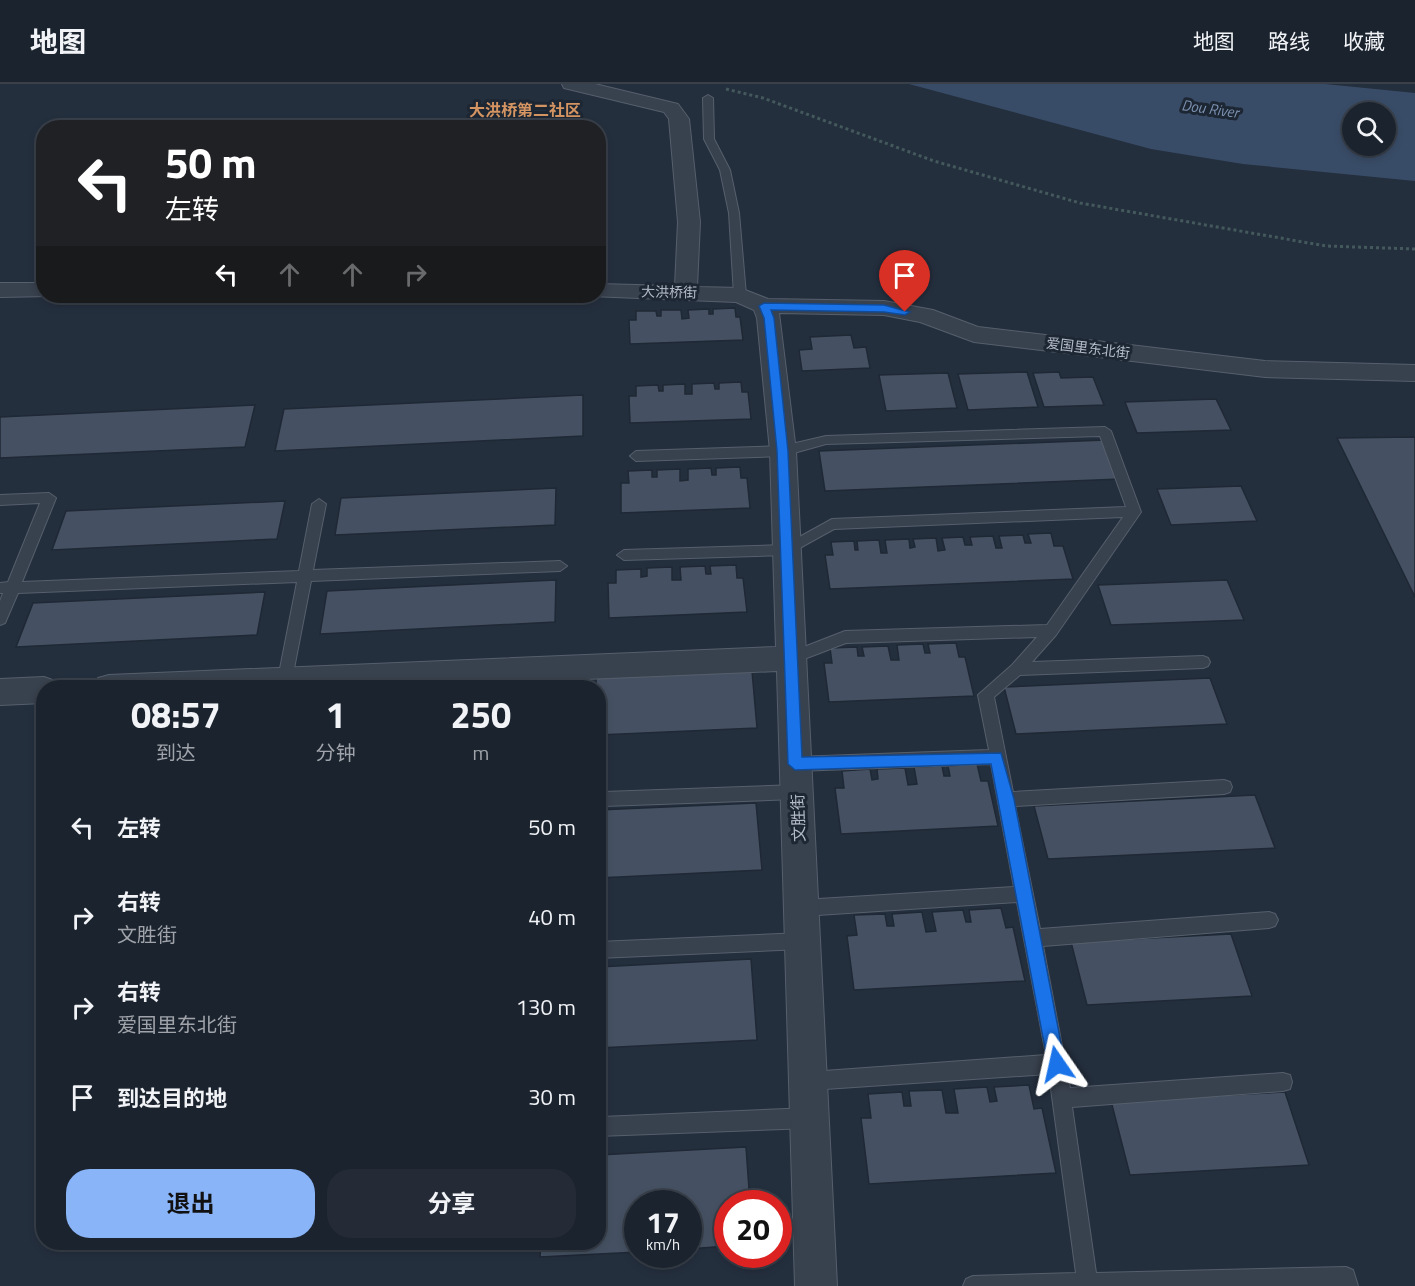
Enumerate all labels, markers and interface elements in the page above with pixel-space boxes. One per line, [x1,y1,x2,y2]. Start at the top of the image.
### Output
text: 地图 [30,20,86,63]
text: 地图 [1193,25,1235,57]
text: 路线 [1268,25,1310,57]
text: 收藏 [1343,25,1385,57]
water label: Dou River [1180,93,1242,124]
district label: 大洪桥第二社区 [469,98,581,122]
map controls [1342,102,1396,156]
button: search [1342,102,1396,156]
text: 50 m [165,130,257,194]
icon: left [66,144,144,222]
text: 左转 [165,188,219,229]
pin [879,250,930,312]
icon: left [210,258,243,291]
icon: ahead [273,258,306,291]
icon: ahead [336,258,369,291]
icon: right [399,258,432,291]
icon: arrive [888,259,921,292]
street label: 大洪桥街 [641,281,697,302]
street label: 爱国里东北街 [1045,332,1131,363]
text: 08:57 [131,687,221,742]
text: 1 [326,687,346,742]
text: 250 [451,687,511,742]
text: 到达 [156,737,196,768]
text: 分钟 [316,737,356,768]
text: m [472,737,489,768]
street label: 文胜街 [785,794,811,842]
text: 50 m [528,810,576,844]
icon: left [66,811,99,844]
text: 左转 [117,811,161,845]
text: 右转 [117,885,161,919]
text: 40 m [528,900,576,934]
icon: right [66,901,99,934]
text: 文胜街 [117,919,177,950]
text: 右转 [117,975,161,1009]
text: 130 m [516,990,576,1024]
icon: right [66,991,99,1024]
text: 爱国里东北街 [117,1009,237,1040]
position arrow [1025,1032,1089,1096]
text: 30 m [528,1080,576,1114]
icon: arrive [66,1081,99,1114]
text: 到达目的地 [117,1081,227,1115]
button: 退出 [66,1169,315,1238]
button: 分享 [327,1169,576,1238]
speed limit sign: 20 [714,1190,792,1268]
text: 17 [646,1199,680,1245]
text: km/h [646,1233,680,1256]

